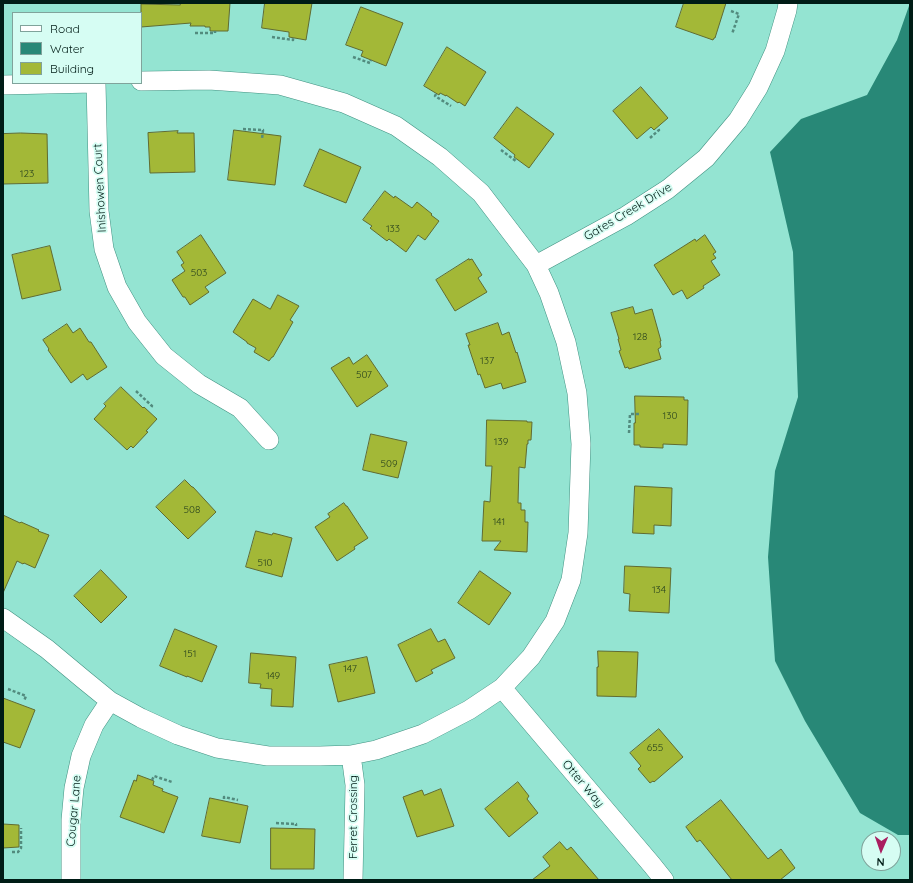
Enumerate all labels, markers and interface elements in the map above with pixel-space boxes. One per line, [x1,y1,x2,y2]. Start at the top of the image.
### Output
legend [12,12,142,84]
text: Road [50,21,80,36]
text: Water [50,41,84,56]
text: Building [50,61,94,76]
street label: Inishowen Court [90,143,110,233]
house number: 123 [20,168,34,180]
street label: Gates Creek Drive [582,180,674,244]
house number: 133 [386,223,400,235]
house number: 503 [191,267,207,279]
house number: 128 [633,331,647,343]
house number: 137 [480,355,494,367]
house number: 507 [356,369,372,381]
house number: 130 [663,410,677,422]
house number: 139 [494,436,508,448]
house number: 509 [381,458,397,470]
house number: 508 [184,504,200,516]
house number: 141 [493,516,505,528]
house number: 510 [257,557,273,569]
house number: 134 [652,584,666,596]
house number: 151 [184,648,196,660]
house number: 147 [343,663,357,675]
house number: 149 [266,670,280,682]
house number: 655 [647,742,663,754]
street label: Otter Way [559,757,607,811]
street label: Cougar Lane [64,775,84,847]
street label: Ferret Crossing [346,775,360,859]
north arrow [861,831,901,871]
text: N [876,855,885,869]

